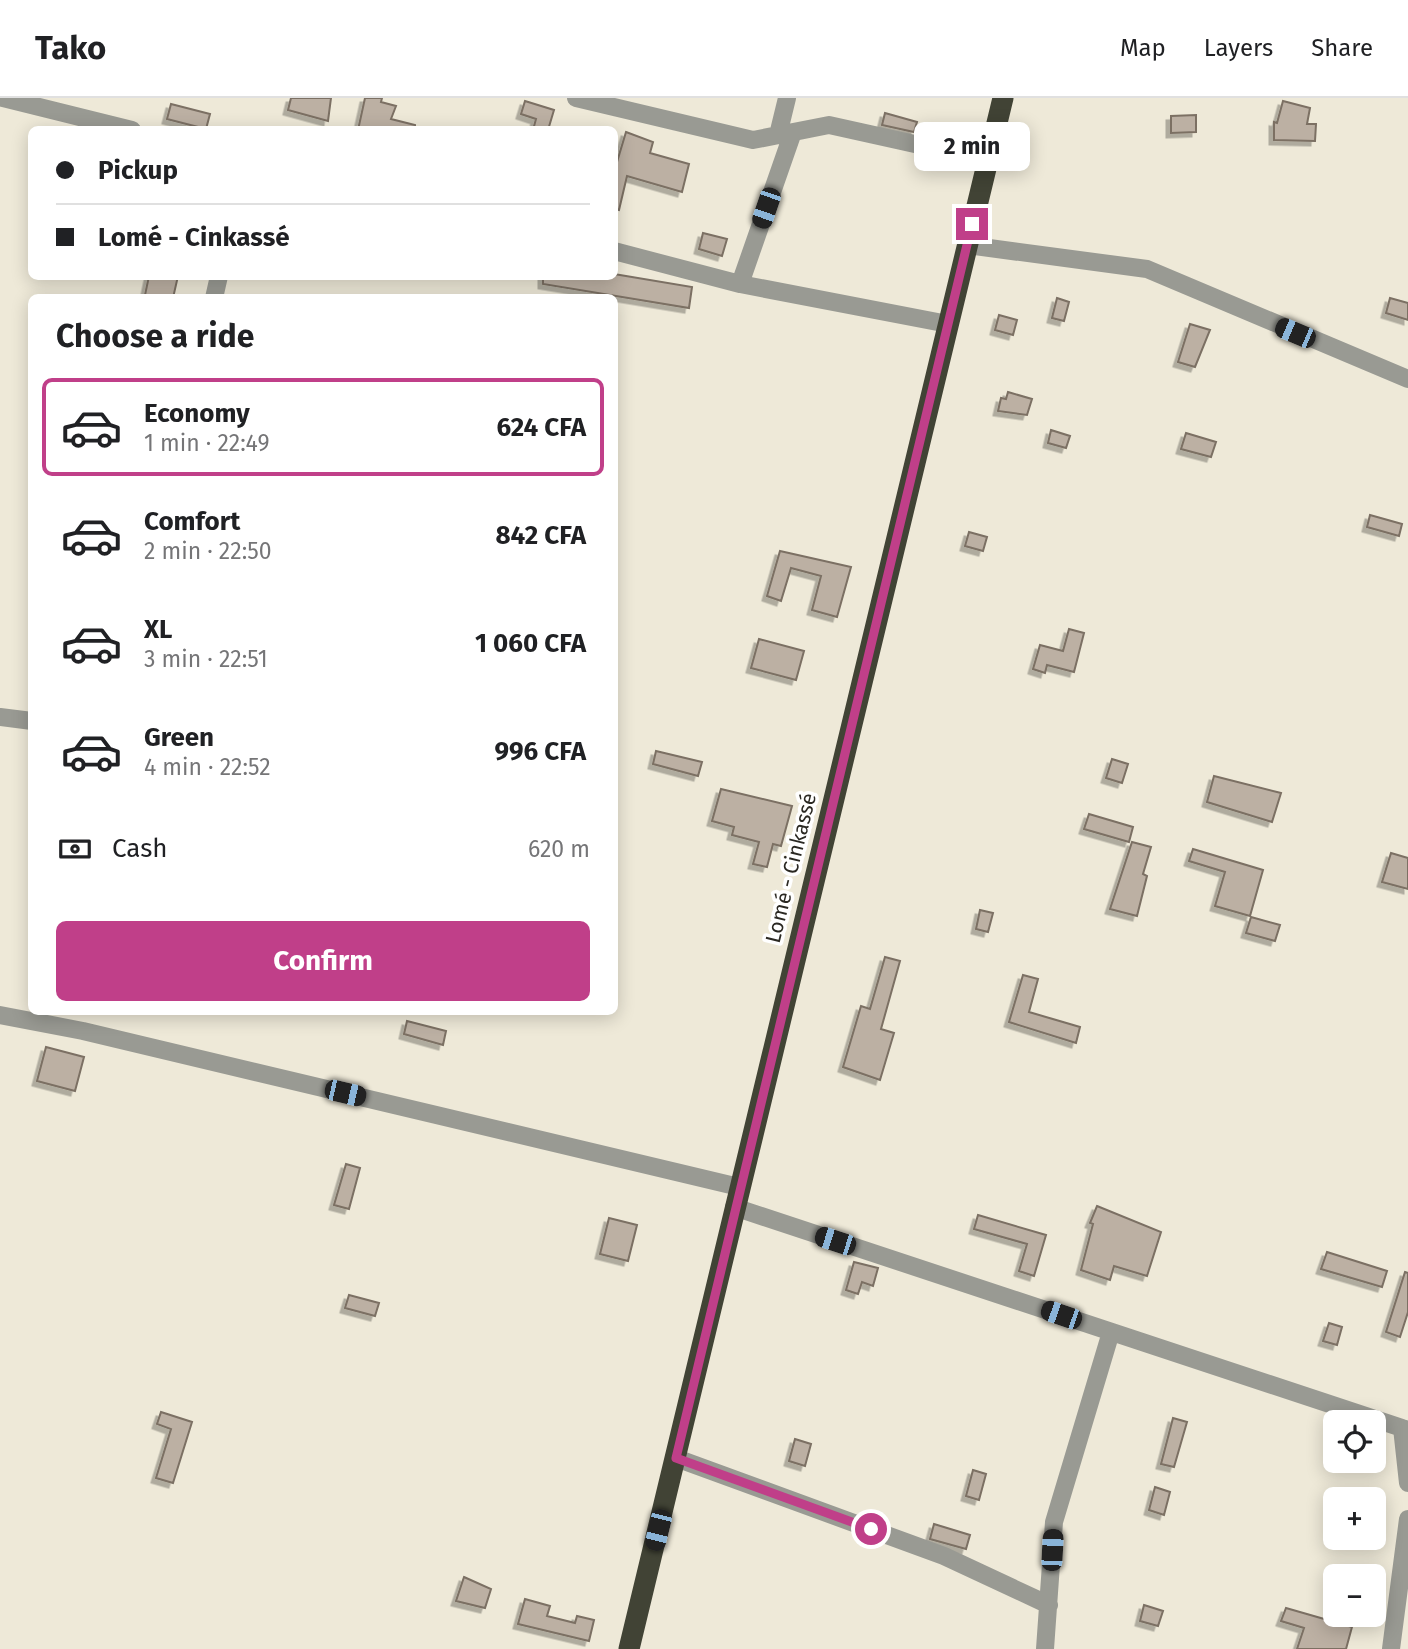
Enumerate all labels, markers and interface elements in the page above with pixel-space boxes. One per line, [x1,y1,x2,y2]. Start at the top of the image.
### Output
text: Tako [35,28,106,68]
text: Map [1120,34,1166,62]
text: Layers [1204,34,1273,62]
text: Share [1311,34,1373,62]
callout: 2 min [914,122,1030,172]
text: 2 min [944,132,1000,160]
text: Pickup [98,155,178,186]
car [750,185,783,231]
route end [956,208,988,240]
text: Lomé - Cinkassé [98,222,290,253]
car [1272,315,1319,351]
text: Choose a ride [56,317,254,355]
icon: car [60,396,123,459]
text: Economy [144,398,250,429]
text: 624 CFA [497,412,586,443]
text: 1 min · 22:49 [144,429,269,457]
icon: car [60,504,123,567]
text: Comfort [144,506,240,537]
text: 842 CFA [495,520,586,551]
text: 2 min · 22:50 [144,537,272,565]
icon: car [60,612,123,675]
text: XL [144,614,172,645]
text: 1 060 CFA [475,628,586,659]
text: 3 min · 22:51 [144,645,268,673]
icon: car [60,720,123,783]
text: Green [144,722,214,753]
text: 996 CFA [494,736,586,767]
text: 4 min · 22:52 [144,753,271,781]
street label: Lomé - Cinkassé [760,790,822,946]
icon: cash [56,830,94,868]
text: Cash [112,833,168,864]
text: 620 m [528,835,590,863]
button: Confirm [56,921,590,1001]
car [323,1078,368,1108]
car [812,1225,859,1257]
car [1038,1298,1085,1332]
map controls [1323,1410,1386,1627]
button: locate [1323,1410,1386,1473]
button: + [1323,1487,1386,1550]
car [643,1507,674,1553]
route start [855,1513,887,1545]
car [1041,1528,1064,1572]
button: − [1323,1564,1386,1627]

